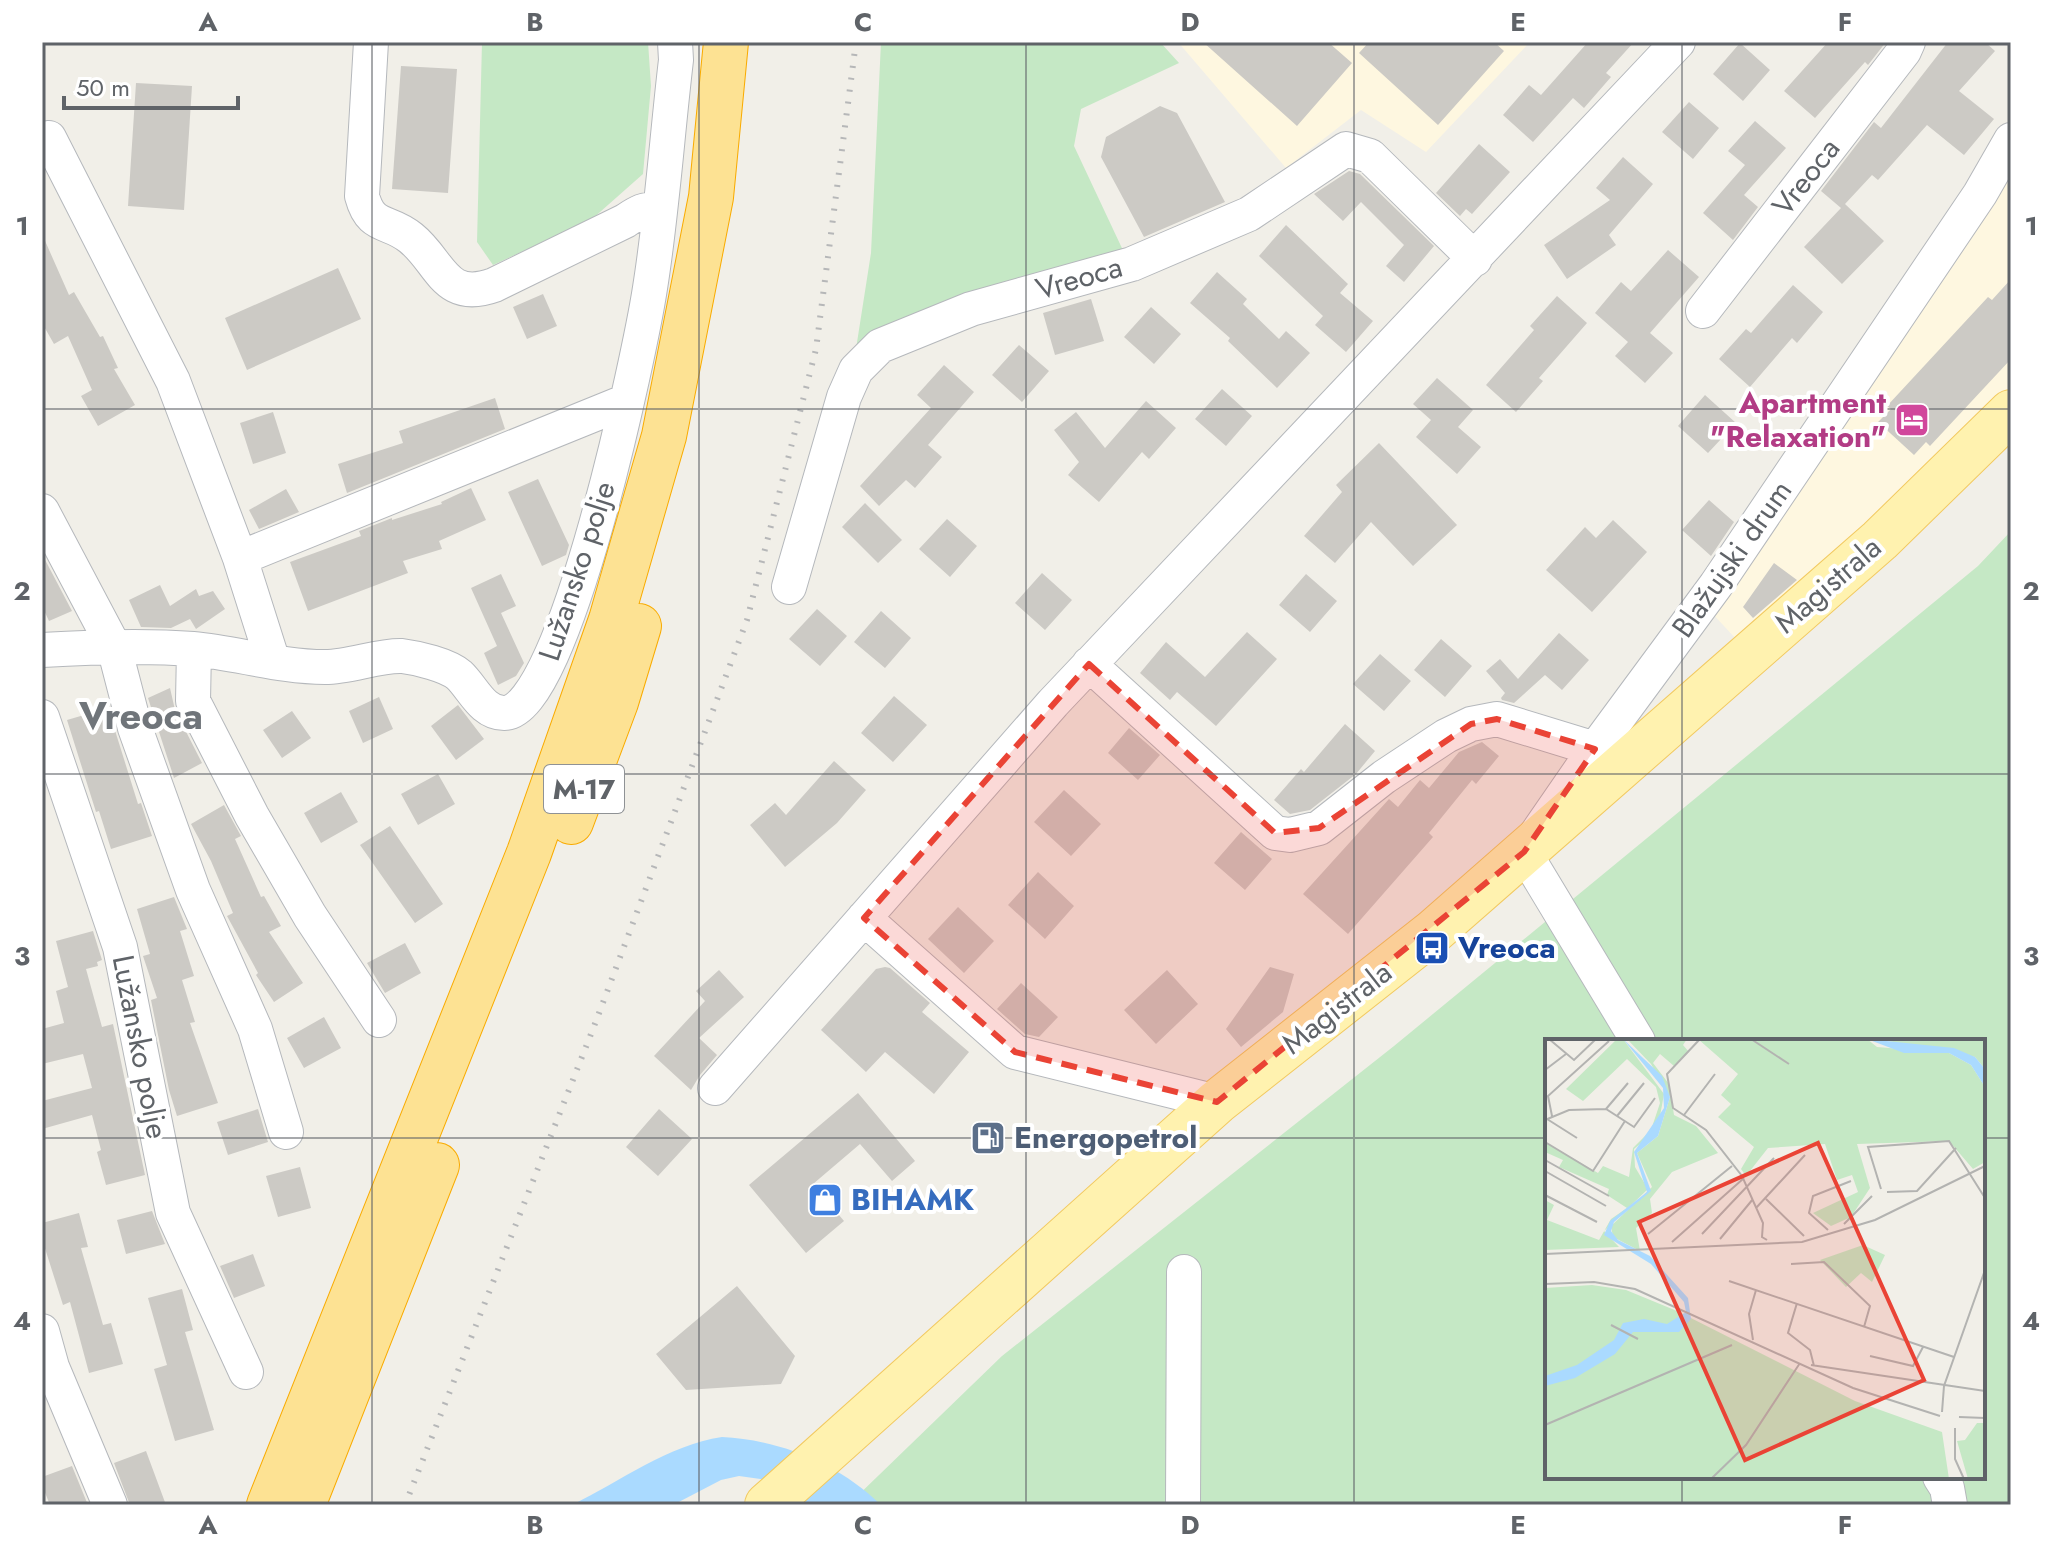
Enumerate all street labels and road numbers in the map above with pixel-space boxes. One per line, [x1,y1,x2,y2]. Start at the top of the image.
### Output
street label: Vreoca [1762,129,1850,225]
street label: Vreoca [1031,245,1127,310]
street label: Blažujski drum [1661,471,1802,646]
street label: Lužansko polje [527,476,626,666]
street label: Magistrala [1765,526,1890,643]
road number: M-17 [544,765,624,813]
street label: Lužansko polje [102,951,179,1142]
street label: Magistrala [1273,951,1401,1064]

